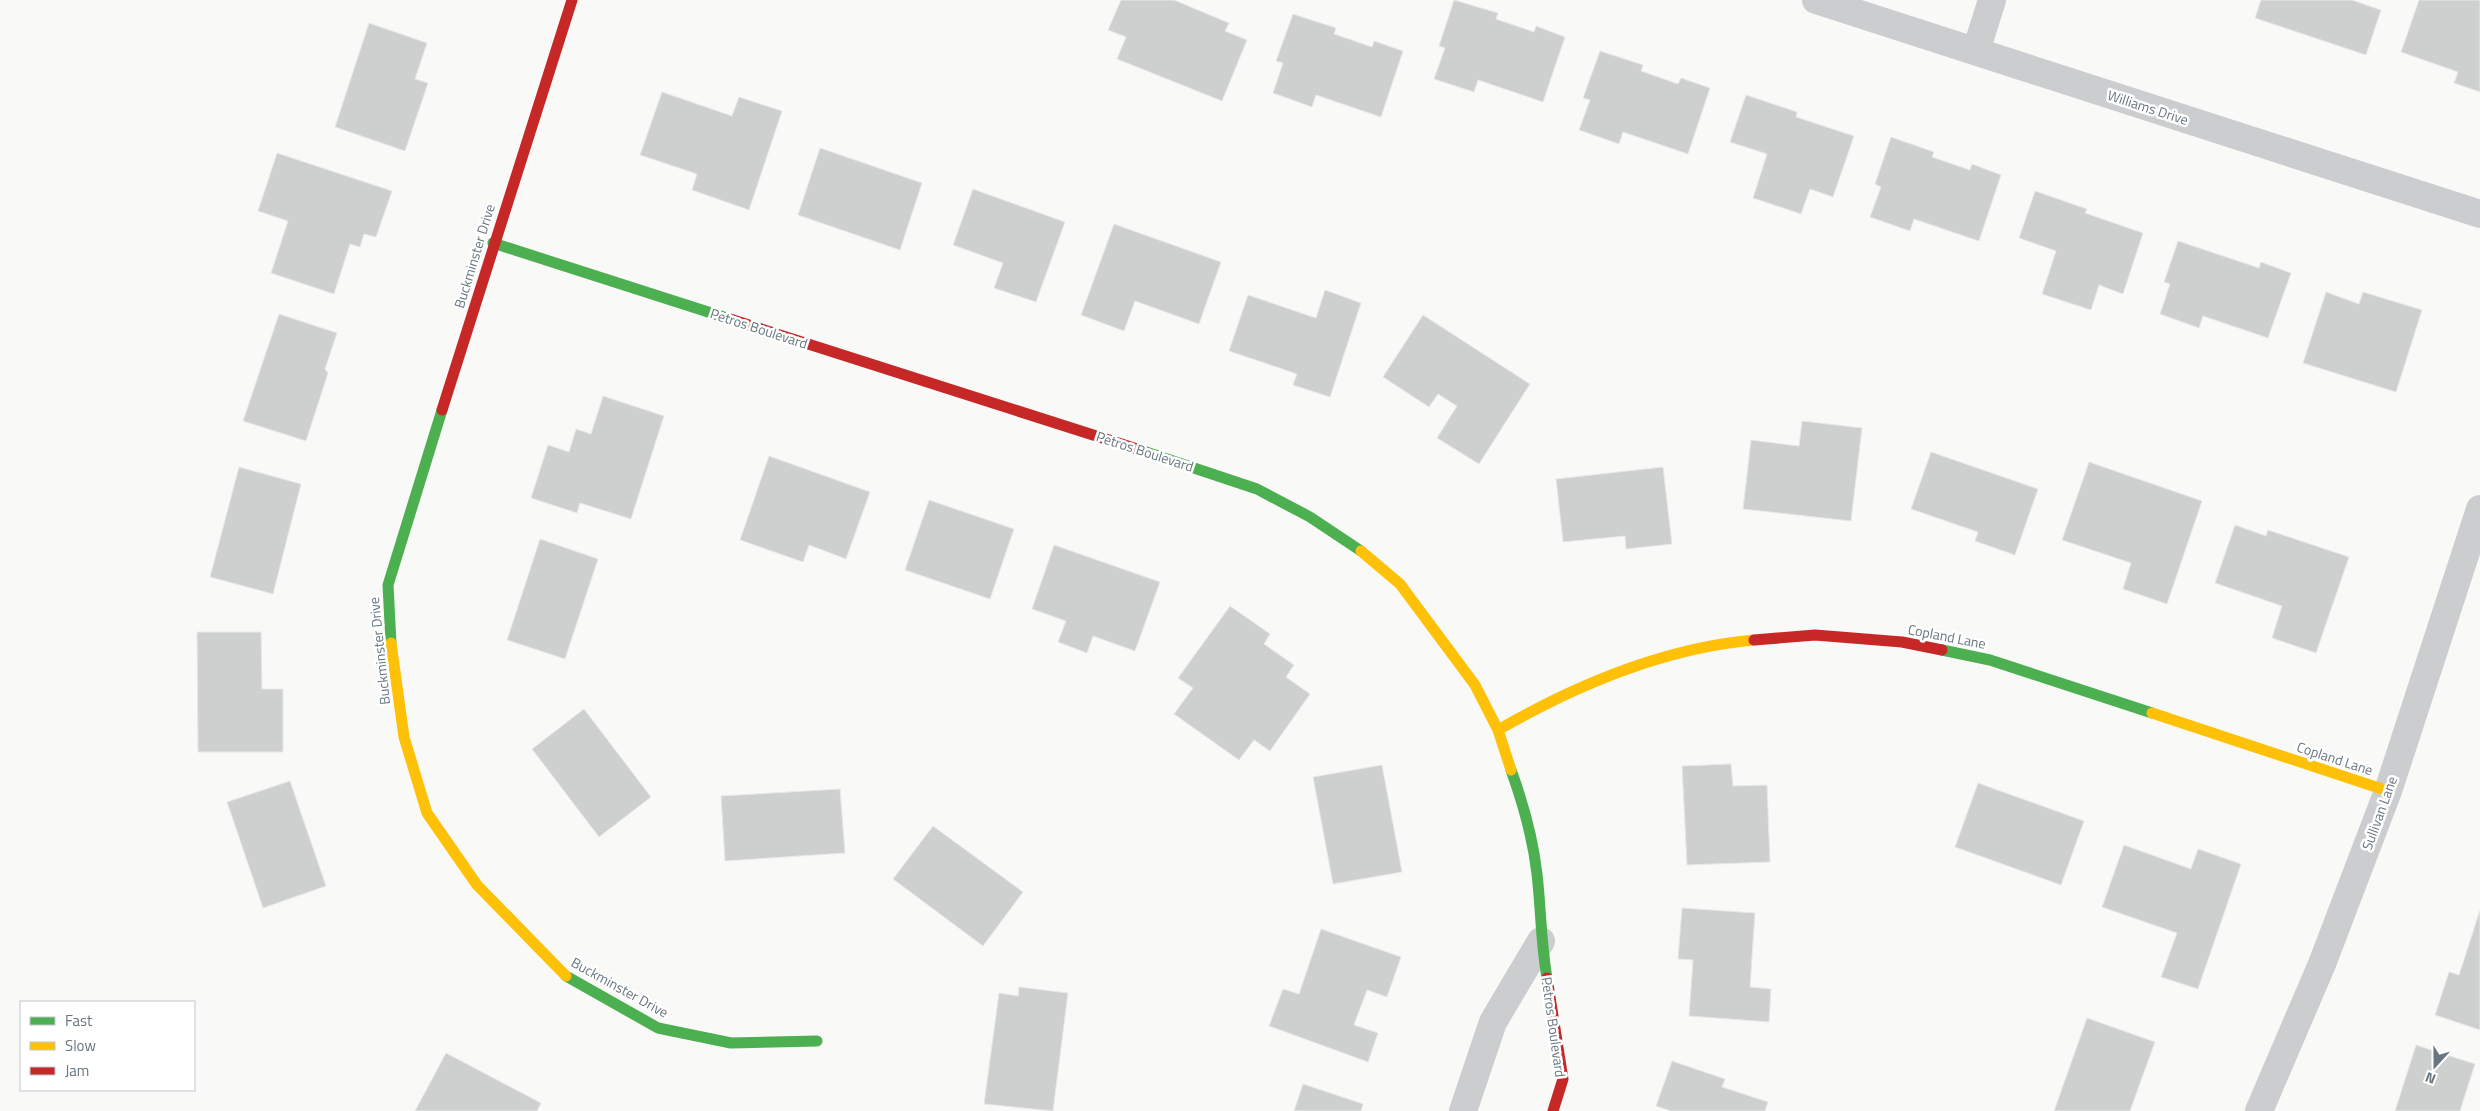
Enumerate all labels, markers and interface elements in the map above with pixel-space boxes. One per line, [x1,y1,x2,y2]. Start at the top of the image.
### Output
street label: Williams Drive [2105,84,2191,130]
street label: Buckminster Drive [448,201,500,311]
street label: Petros Boulevard [708,302,810,354]
street label: Petros Boulevard [1094,425,1196,477]
street label: Buckminster Drive [363,596,395,706]
street label: Copland Lane [1906,618,1988,654]
street label: Copland Lane [2294,736,2376,780]
street label: Sullivan Lane [2356,773,2402,853]
street label: Buckminster Drive [568,952,672,1022]
street label: Petros Boulevard [1537,975,1571,1079]
legend [20,1001,195,1091]
text: Fast [65,1009,93,1032]
text: Slow [65,1034,96,1057]
north arrow [2410,1041,2460,1091]
text: Jam [65,1059,89,1082]
text: N [2422,1067,2438,1090]

